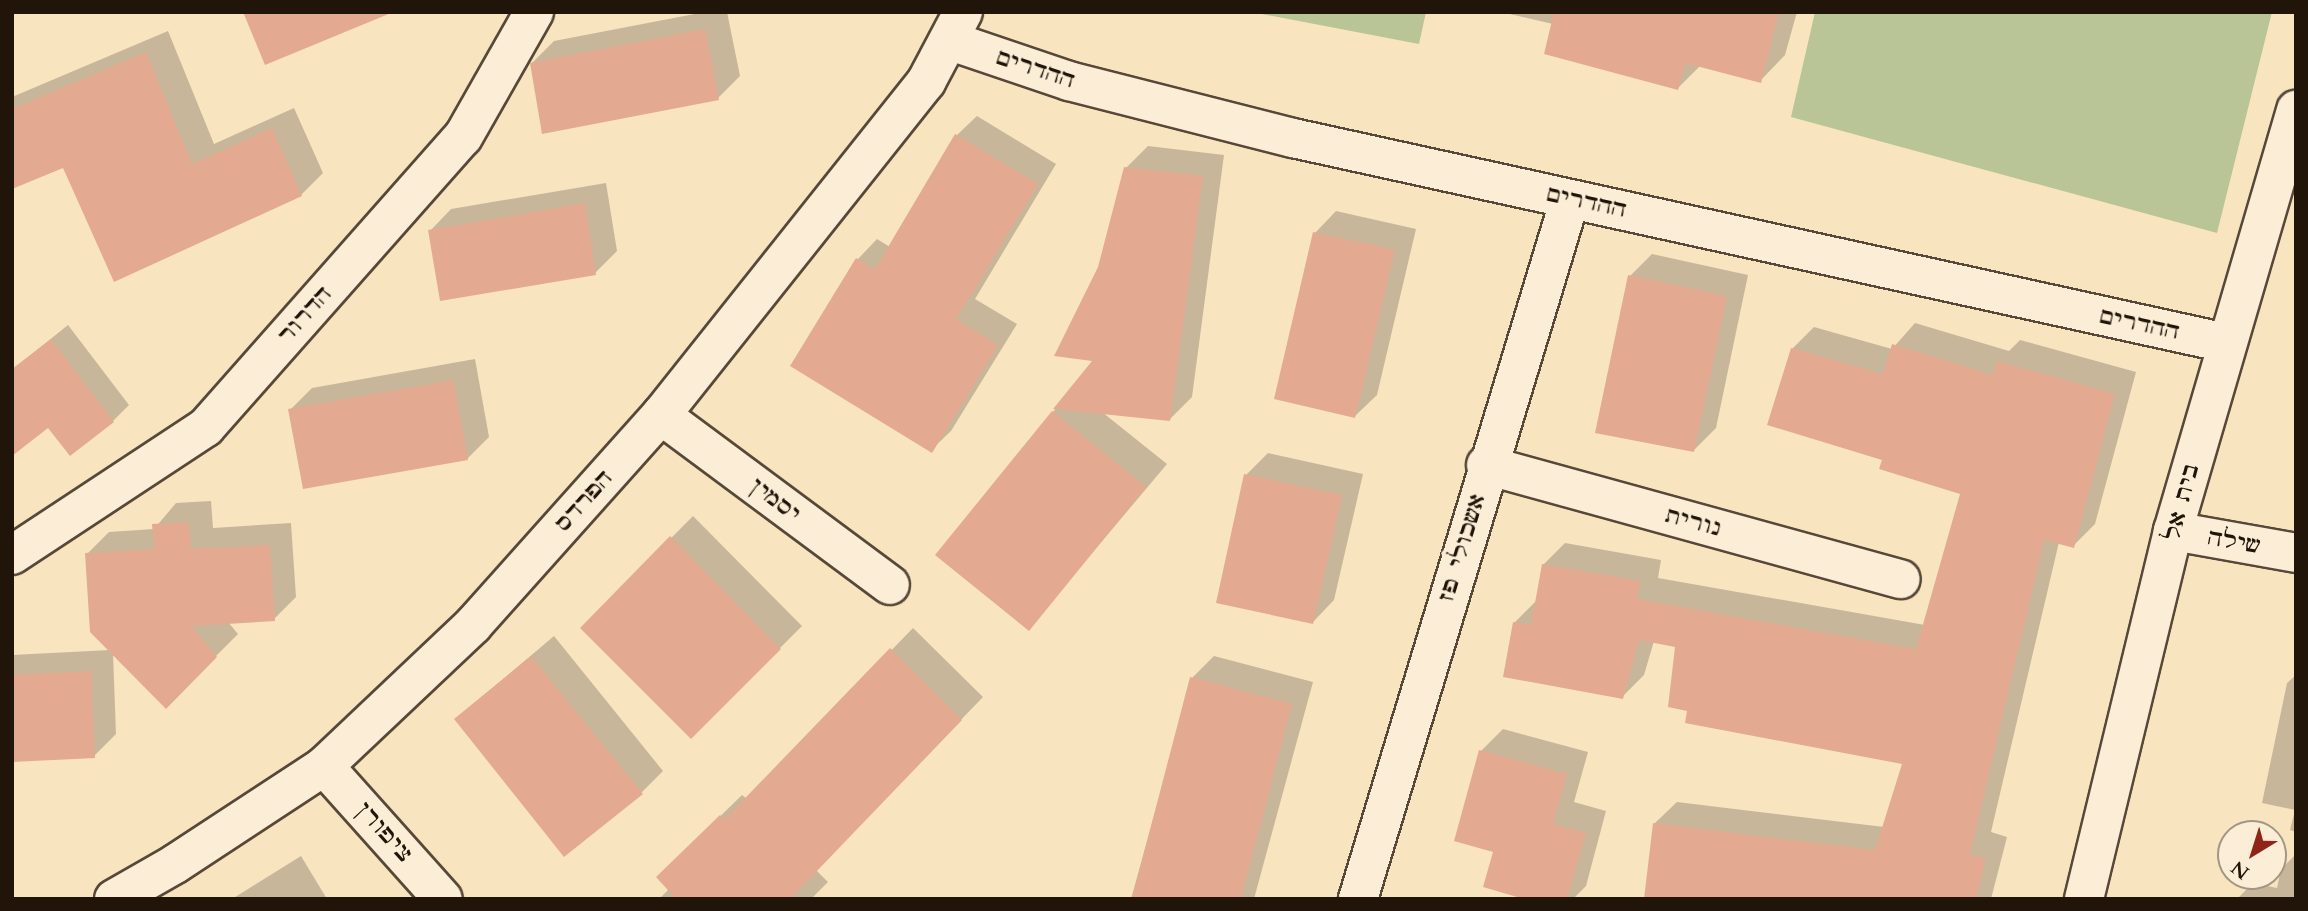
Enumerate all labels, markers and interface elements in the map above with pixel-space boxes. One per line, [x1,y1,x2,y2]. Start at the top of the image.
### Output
street label: ההדרים [992,43,1078,95]
street label: ההדרים [1543,180,1629,224]
street label: הדרור [272,281,338,349]
street label: ההדרים [2096,302,2182,346]
street label: בית אל [2159,463,2205,541]
street label: הפרדס [549,465,619,537]
street label: יסמין [744,472,806,528]
street label: אשכולי פז [1433,493,1491,603]
street label: נורית [1662,501,1724,543]
street label: שילה [2206,524,2262,560]
street label: ציפורן [350,796,418,868]
north arrow [2217,820,2287,890]
text: N [2226,855,2255,885]

